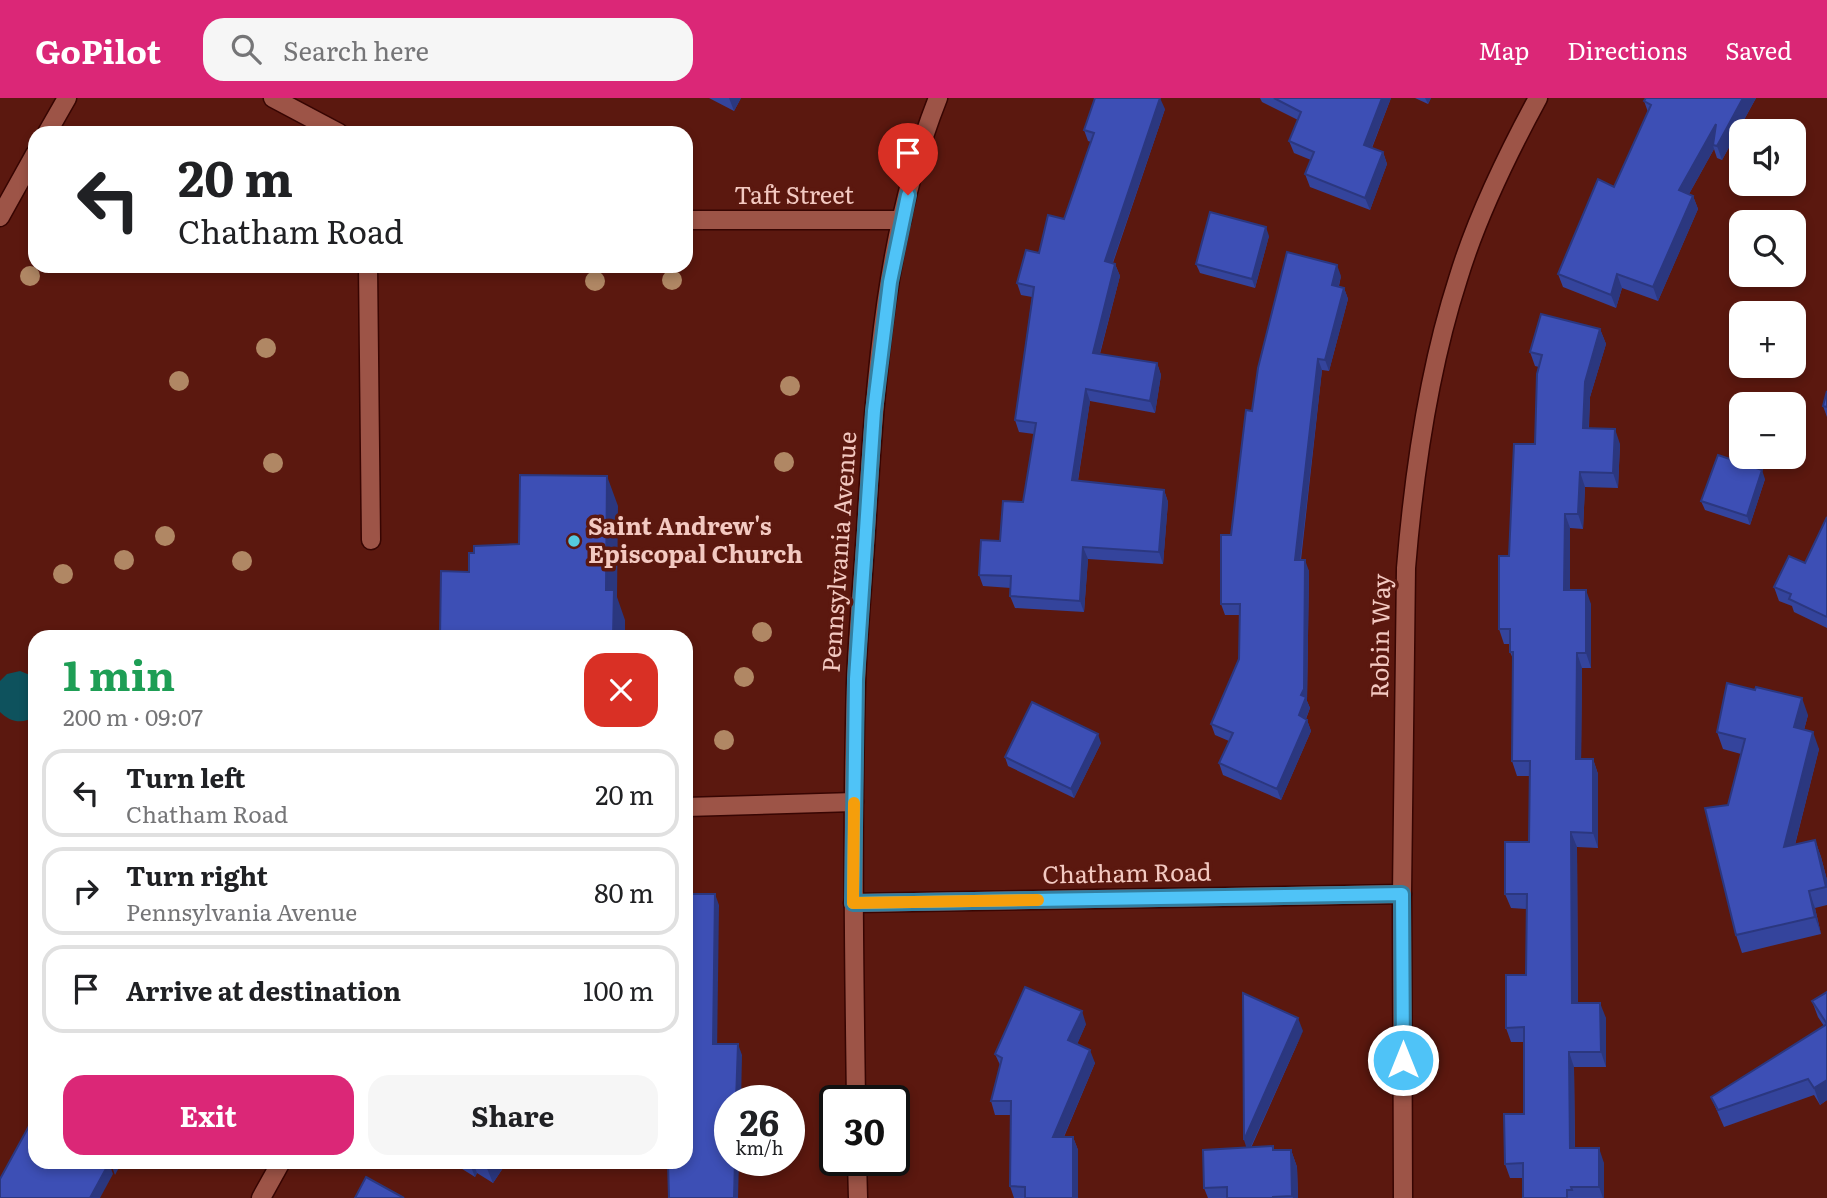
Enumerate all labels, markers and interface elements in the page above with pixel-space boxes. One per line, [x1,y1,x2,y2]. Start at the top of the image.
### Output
search box [203,18,693,81]
text: GoPilot [35,25,161,74]
icon: search [227,30,265,68]
text: Search here [283,30,429,69]
text: Map [1478,32,1529,67]
text: Directions [1567,32,1687,67]
text: Saved [1725,32,1792,67]
map controls [1729,119,1806,469]
button: sound [1729,119,1806,196]
pin [878,123,938,195]
icon: arrive [889,134,927,172]
text: 20 m [178,139,293,212]
icon: left [63,154,154,245]
street label: Taft Street [734,176,854,211]
text: Chatham Road [178,206,404,254]
button: search [1729,210,1806,287]
button: + [1729,301,1806,378]
button: − [1729,392,1806,469]
street label: Pennsylvania Avenue [812,430,863,673]
place label: Saint Andrew's Episcopal Church [588,507,803,570]
marker: Saint Andrew's Episcopal Church [566,533,582,549]
street label: Robin Way [1360,573,1397,699]
text: 1 min [63,642,175,704]
button: close [584,653,658,727]
text: 200 m · 09:07 [63,699,203,733]
text: Turn left [126,757,245,796]
icon: left [67,774,105,812]
text: 20 m [595,774,654,813]
text: Chatham Road [126,796,288,830]
street label: Chatham Road [1042,853,1212,890]
text: Turn right [126,855,268,894]
icon: right [67,872,105,910]
text: 80 m [594,872,654,911]
text: Pennsylvania Avenue [126,894,357,928]
icon: arrive [67,970,105,1008]
text: Arrive at destination [126,970,401,1009]
text: 100 m [583,970,654,1009]
position arrow [1366,1023,1440,1097]
button: Exit [63,1075,354,1155]
button: Share [368,1075,658,1155]
speed limit sign: 30 [819,1085,910,1176]
text: 26 [740,1095,779,1147]
text: km/h [736,1134,783,1161]

